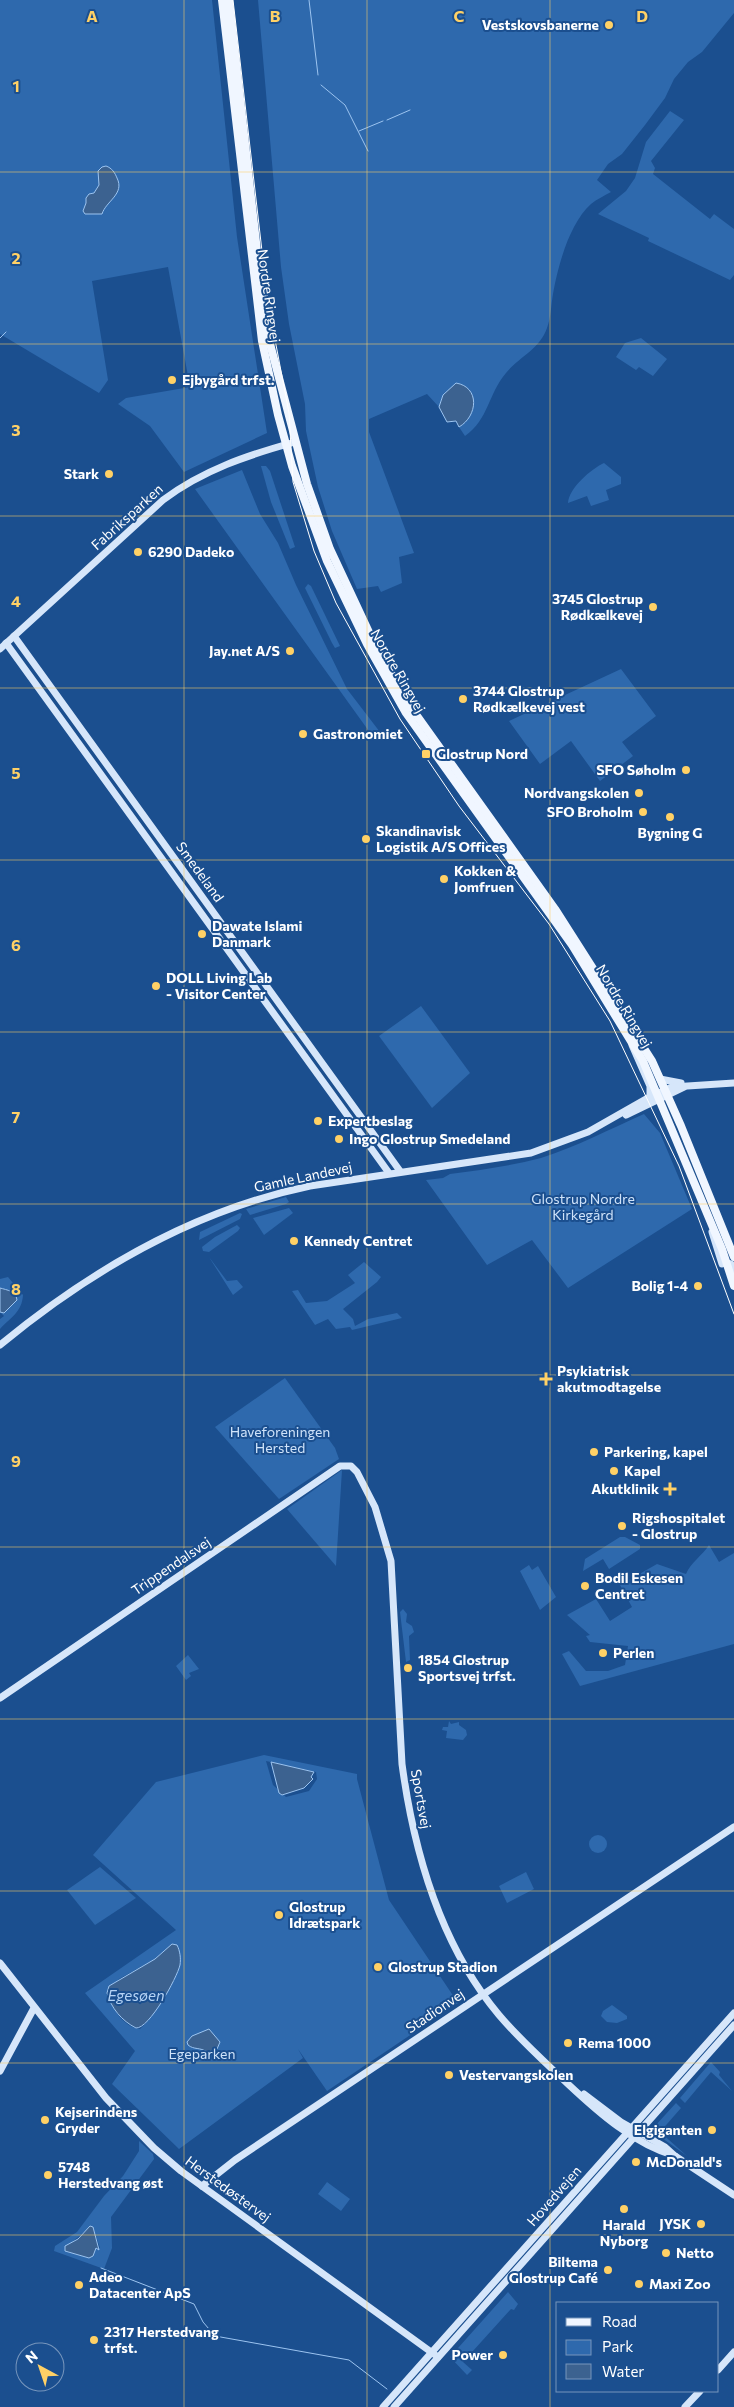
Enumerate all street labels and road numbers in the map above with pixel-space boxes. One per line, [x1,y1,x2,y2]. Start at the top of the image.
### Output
street label: Nordre Ringvej [255,248,284,344]
street label: Fabriksparken [87,480,166,553]
street label: Nordre Ringvej [368,626,429,716]
street label: Smedeland [173,838,228,905]
street label: Nordre Ringvej [593,961,656,1051]
street label: Gamle Landevej [252,1158,354,1195]
street label: Trippendalsvej [128,1533,214,1598]
street label: Sportsvej [408,1768,435,1830]
street label: Stadionvej [402,1985,467,2036]
street label: Herstedøstervej [182,2152,274,2225]
street label: Hovedvejen [523,2162,584,2229]

